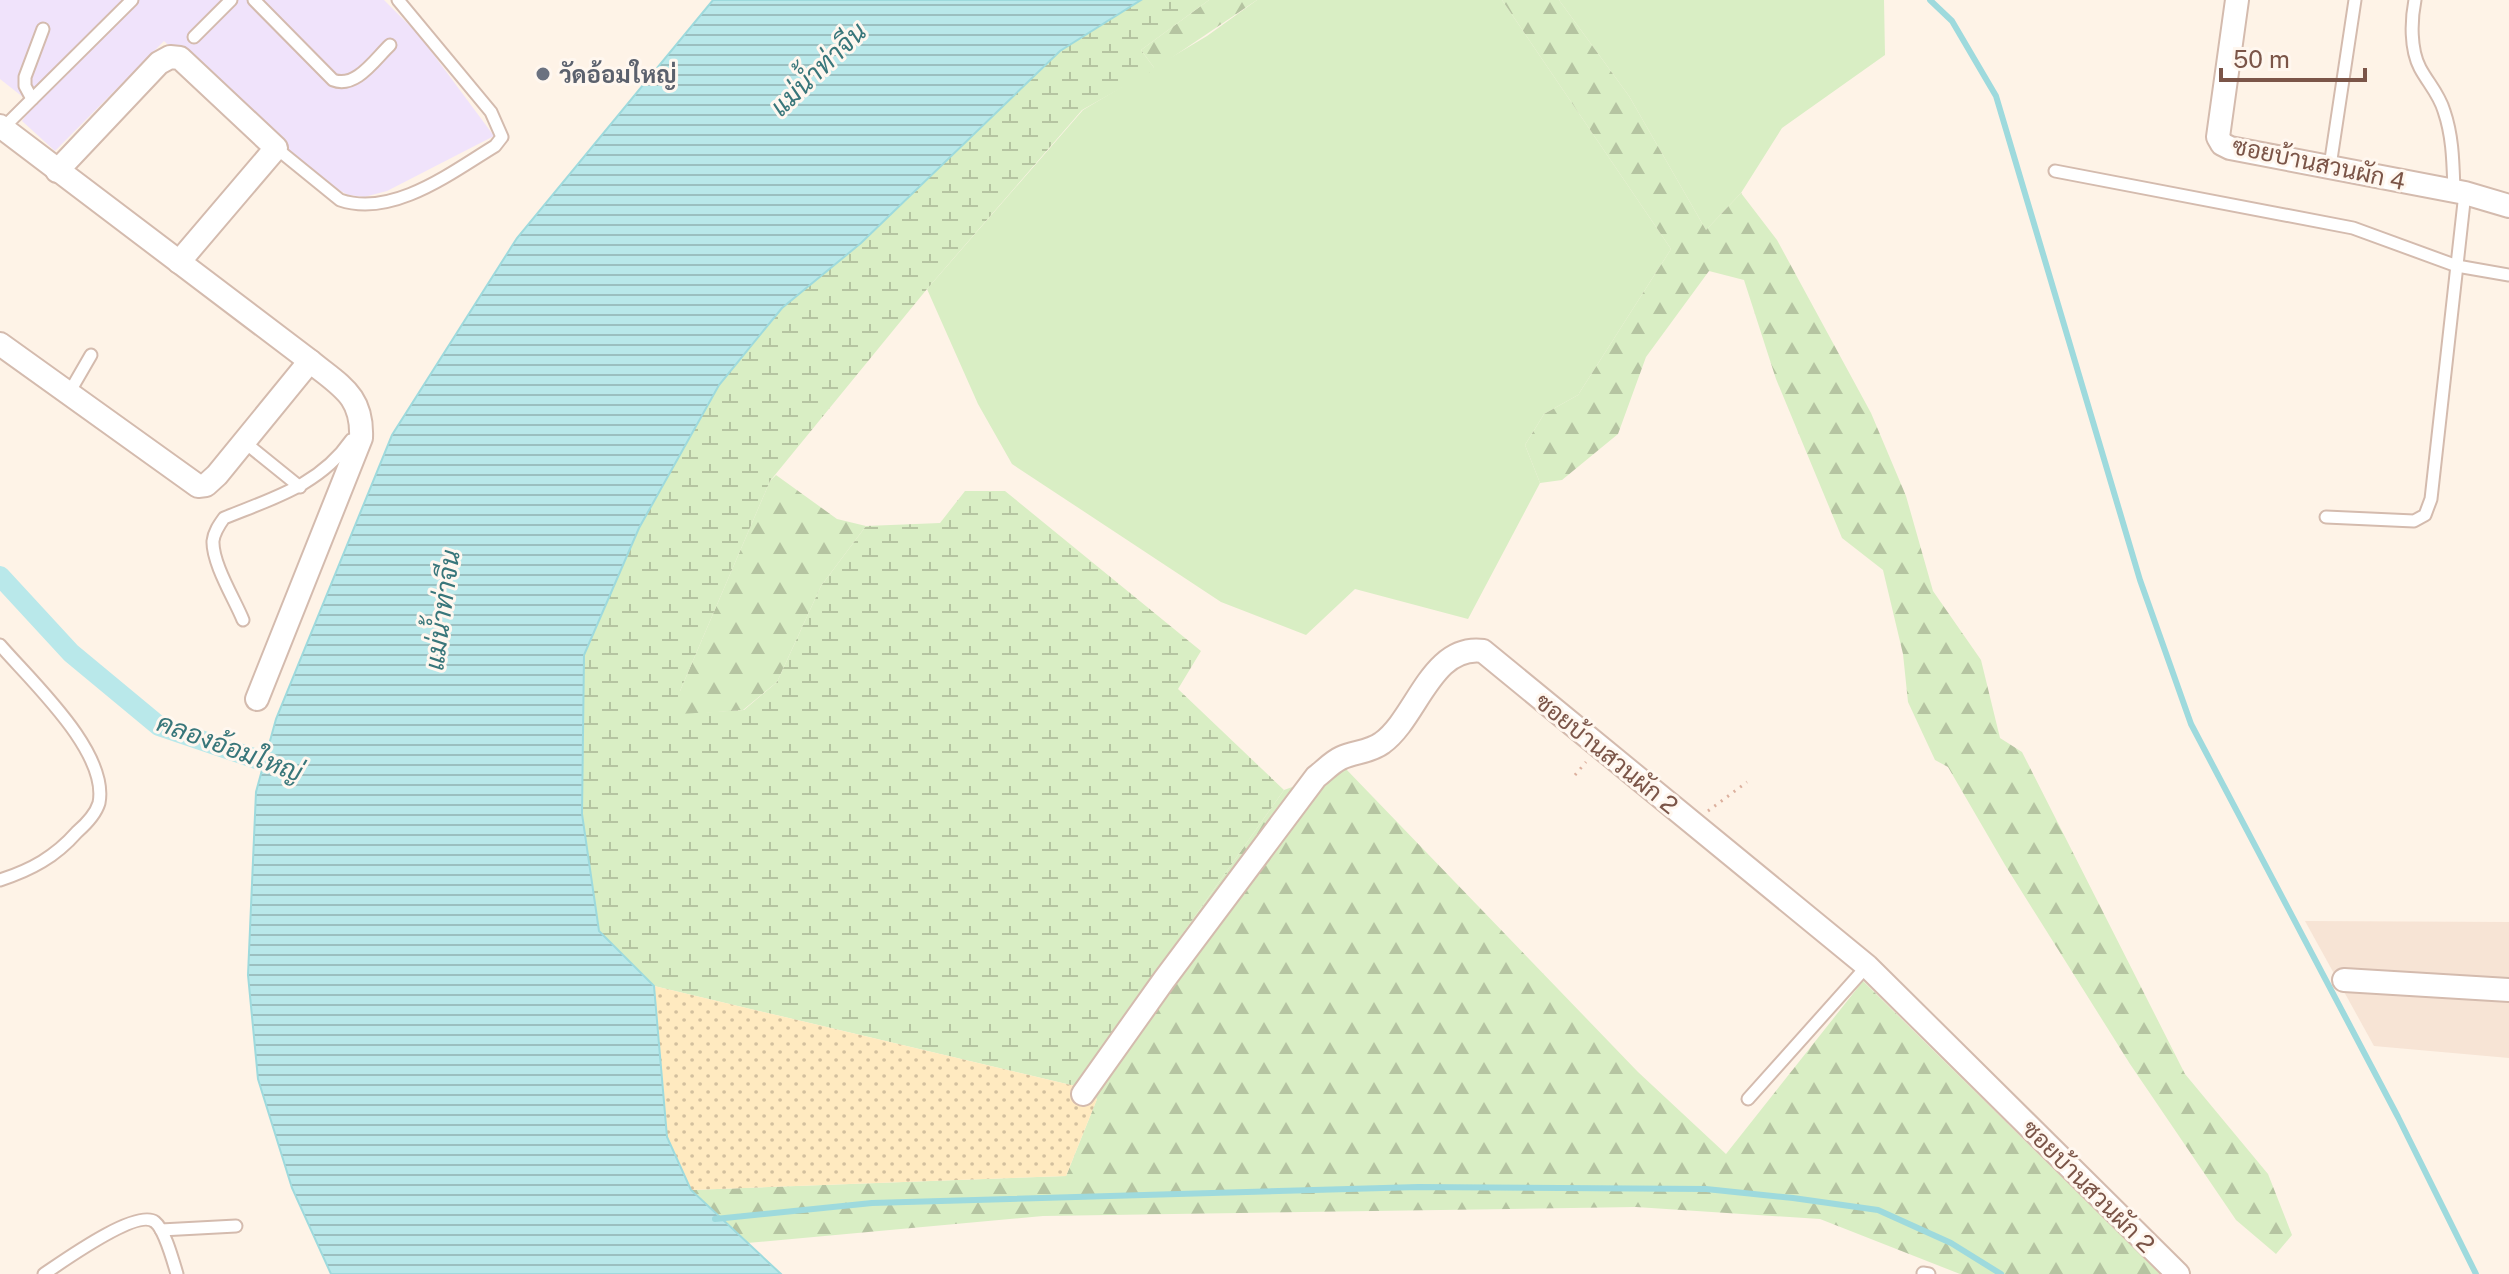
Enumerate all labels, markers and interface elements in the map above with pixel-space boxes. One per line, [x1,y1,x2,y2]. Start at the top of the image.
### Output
water label: แม่น้ำท่าจีน [760,12,873,122]
scale bar [2221,32,2365,82]
text: 50 m [2233,45,2290,73]
place label: วัดอ้อมใหญ่ [559,59,677,90]
marker: วัดอ้อมใหญ่ [534,65,552,83]
street label: ซอยบ้านสวนผัก 4 [2230,131,2408,195]
water label: แม่น้ำท่าจีน [413,547,466,672]
street label: ซอยบ้านสวนผัก 2 [1530,687,1684,819]
water label: คลองอ้อมใหญ่ [153,706,309,789]
street label: ซอยบ้านสวนผัก 2 [2017,1114,2161,1258]

